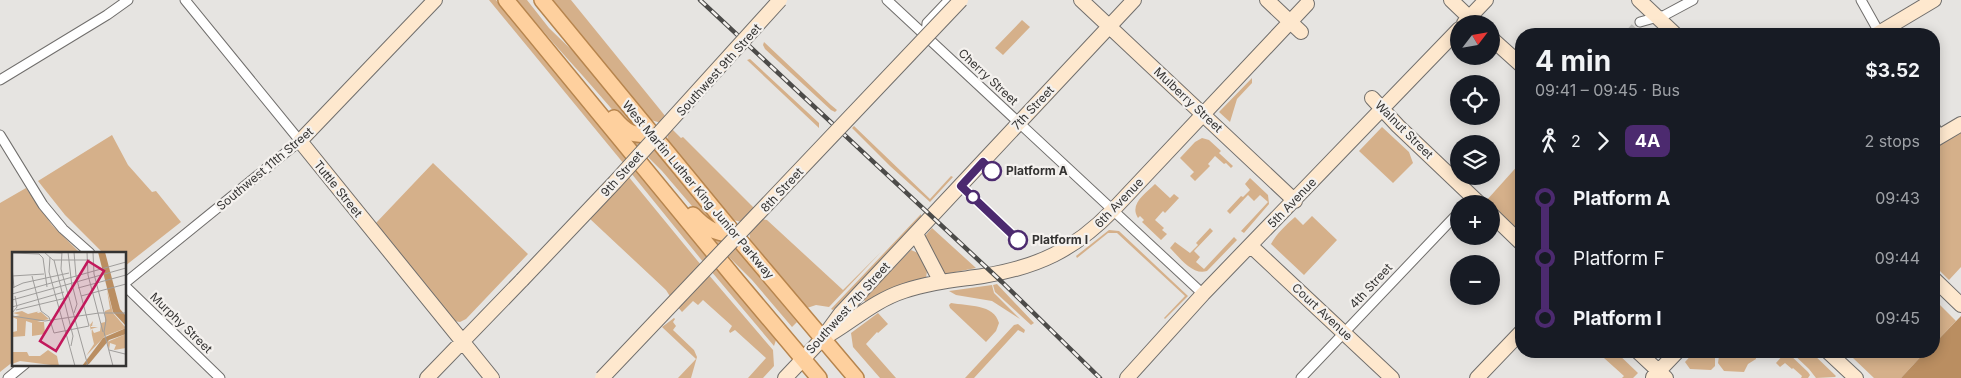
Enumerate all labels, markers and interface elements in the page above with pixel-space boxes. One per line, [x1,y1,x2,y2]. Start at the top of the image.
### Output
north arrow [1450,15,1500,65]
map controls [1450,15,1500,305]
street label: Southwest 9th Street [673,20,764,119]
text: 4 min [1535,44,1611,78]
street label: Cherry Street [955,45,1021,108]
text: $3.52 [1865,59,1920,82]
street label: Mulberry Street [1151,64,1226,135]
button: locate [1450,75,1500,125]
text: 09:41 – 09:45 · Bus [1535,80,1680,100]
street label: 7th Street [1008,82,1057,133]
street label: Walnut Street [1372,97,1437,162]
street label: West Martin Luther King Junior Parkway [619,98,778,282]
street label: Southwest 11th Street [213,124,316,213]
icon: walk [1535,127,1563,155]
icon: forward [1589,127,1617,155]
text: 4A [1635,130,1660,151]
text: 2 [1571,131,1581,151]
text: 2 stops [1864,131,1920,151]
button: layers [1450,135,1500,185]
street label: 9th Street [597,148,646,199]
street label: Tuttle Street [311,157,366,220]
marker: Platform A [982,161,1002,181]
place label: Platform A [1006,163,1068,178]
street label: 8th Street [757,164,806,215]
street label: 6th Avenue [1091,174,1146,231]
street label: 5th Avenue [1264,174,1319,231]
text: Platform A [1573,187,1671,210]
text: 09:43 [1875,188,1920,208]
unlabelled marker [966,190,980,204]
button: + [1450,195,1500,245]
marker: Platform I [1008,230,1028,250]
place label: Platform I [1032,232,1088,247]
text: Platform F [1573,247,1665,270]
text: 09:44 [1875,248,1920,268]
inset map [12,252,126,366]
button: − [1450,255,1500,305]
street label: Southwest 7th Street [802,259,893,357]
street label: 4th Street [1346,260,1395,311]
street label: Court Avenue [1289,280,1356,343]
street label: Murphy Street [147,289,216,356]
text: Platform I [1573,307,1662,330]
text: 09:45 [1875,308,1920,328]

